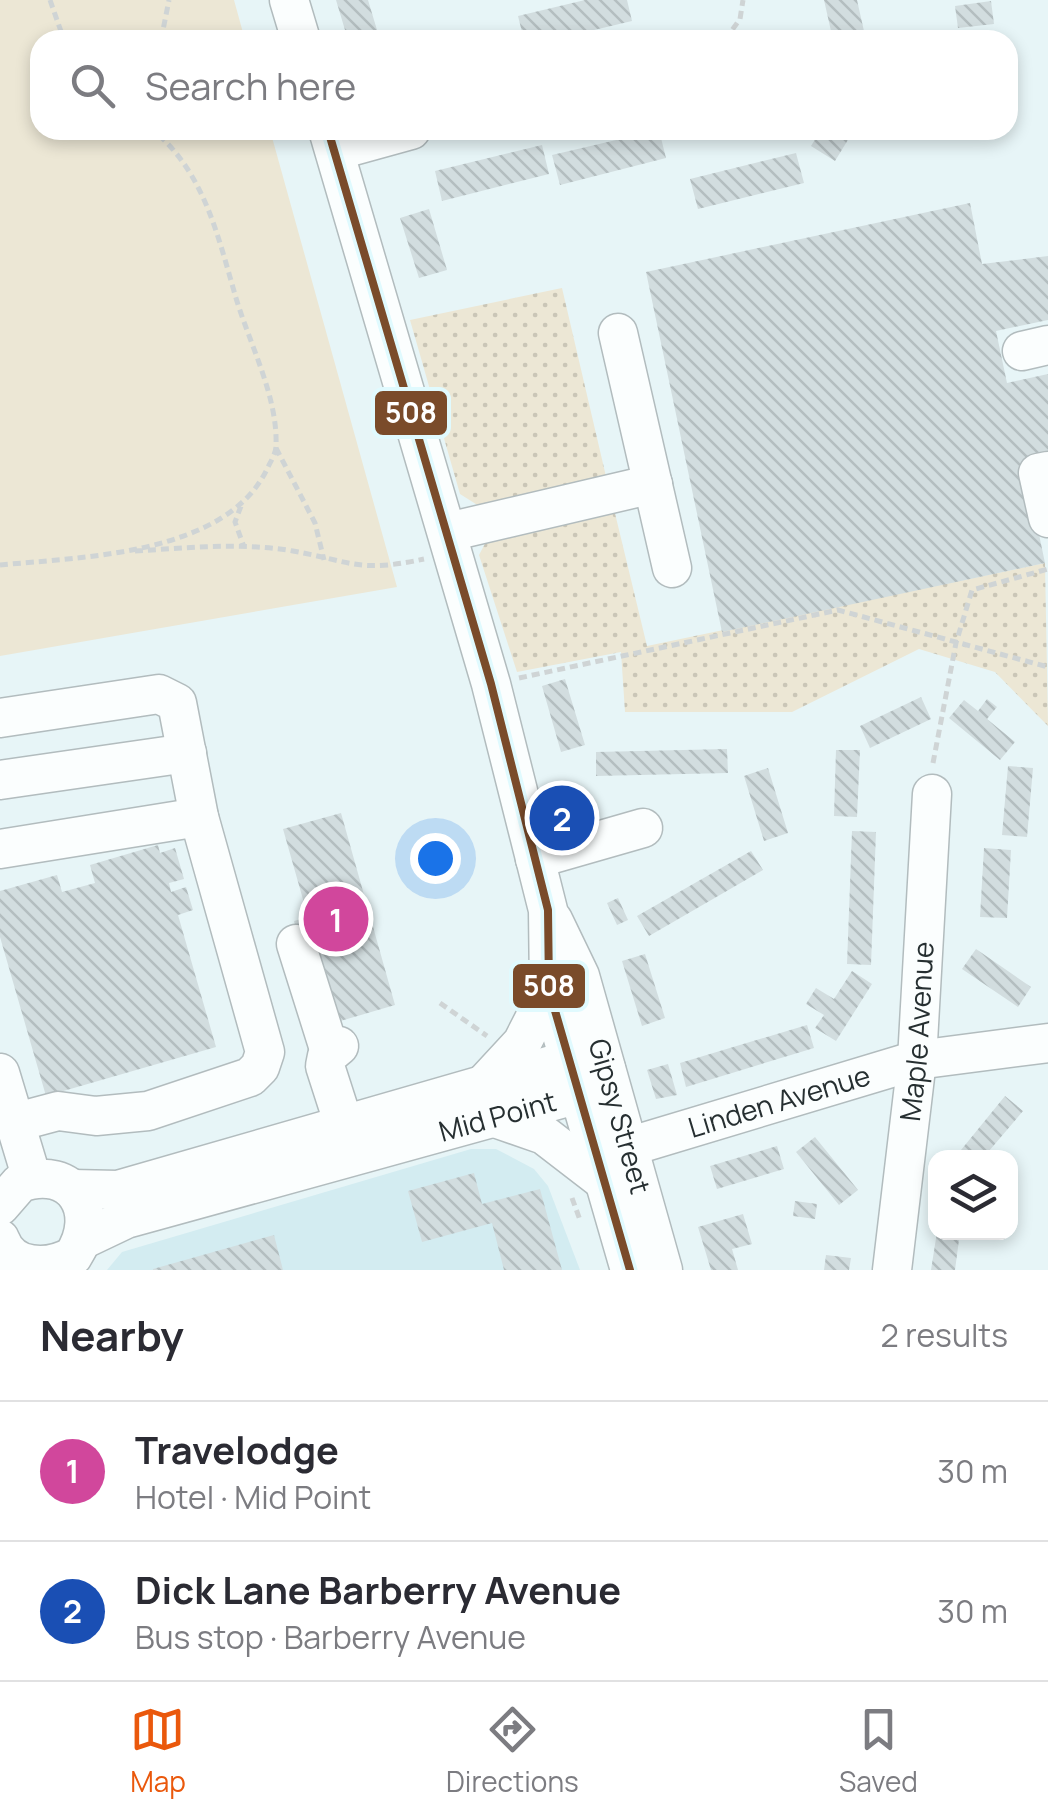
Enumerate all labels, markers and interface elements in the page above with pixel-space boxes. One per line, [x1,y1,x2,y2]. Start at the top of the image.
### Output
search box [30,30,1018,140]
icon: search [65,58,120,113]
text: Search here [145,59,356,111]
line badge: 508 [373,389,449,437]
text: 508 [385,393,437,431]
pin: 2 [530,780,594,856]
your location [410,833,461,884]
pin: 1 [304,882,368,956]
street label: Maple Avenue [890,940,942,1123]
line badge: 508 [511,962,587,1010]
text: 508 [523,966,575,1004]
street label: Gipsy Street [581,1034,661,1198]
street label: Linden Avenue [683,1055,875,1146]
street label: Mid Point [434,1081,560,1150]
map controls [928,1150,1018,1240]
button: layers [928,1150,1018,1240]
text: Nearby [40,1306,184,1364]
text: 2 results [881,1313,1008,1357]
text: Travelodge [135,1423,339,1475]
text: 1 [65,1449,80,1493]
text: 30 m [937,1449,1008,1493]
text: Hotel · Mid Point [135,1475,371,1519]
text: Dick Lane Barberry Avenue [135,1563,621,1615]
text: 2 [63,1589,82,1633]
text: 30 m [937,1589,1008,1633]
text: Bus stop · Barberry Avenue [135,1615,526,1659]
tab: Map [130,1702,186,1800]
tab: Directions [446,1702,579,1800]
tab: Saved [839,1702,918,1800]

